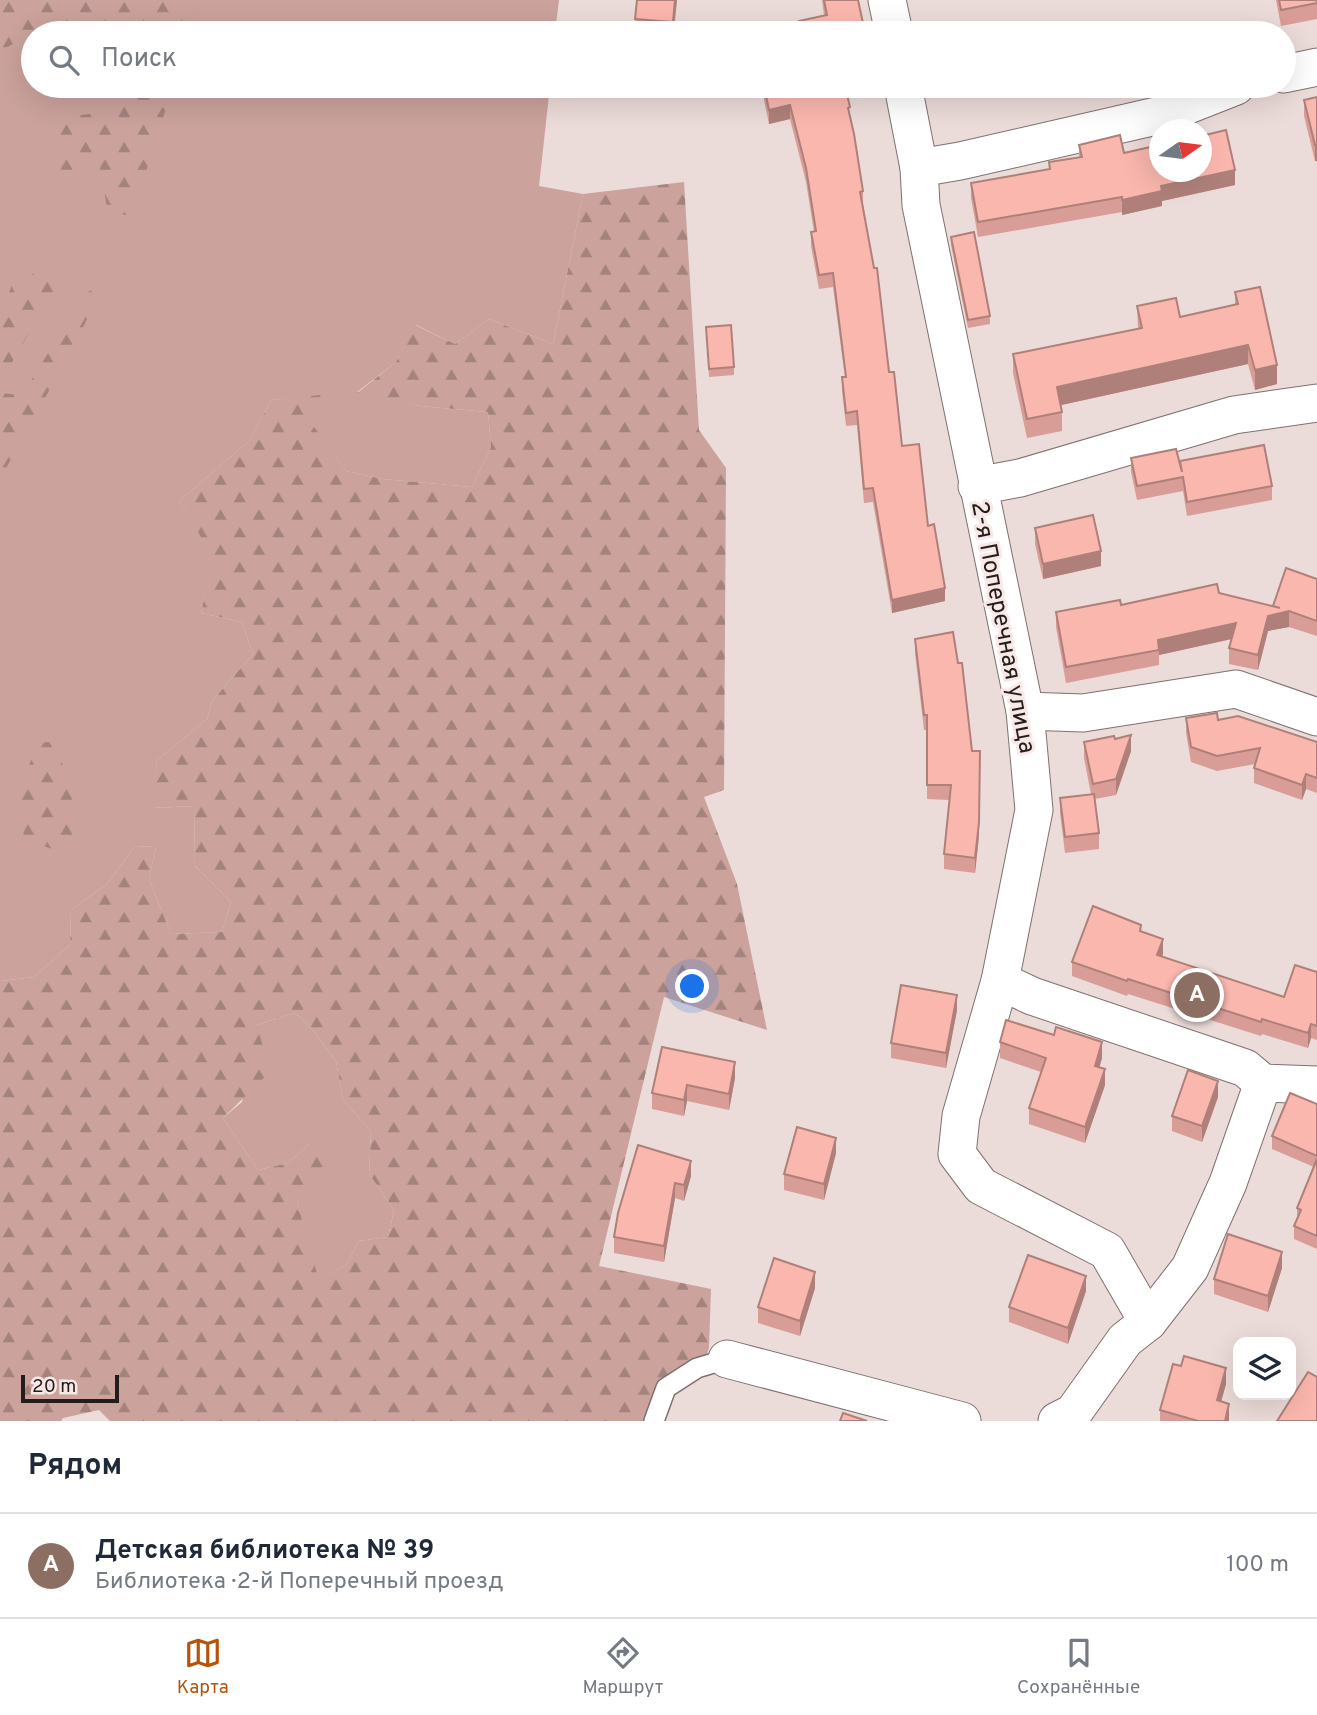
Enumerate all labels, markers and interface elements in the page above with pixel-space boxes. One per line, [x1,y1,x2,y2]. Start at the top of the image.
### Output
search box [21,21,1296,98]
icon: search [45,41,83,79]
text: Поиск [101,43,177,76]
north arrow [1149,119,1212,182]
street label: 2-я Поперечная улица [963,499,1041,756]
your location [675,969,709,1003]
pin: A [1174,969,1220,1021]
map controls [1233,1337,1296,1400]
button: layers [1233,1337,1296,1400]
scale bar [21,1372,119,1404]
text: 20 m [32,1375,76,1399]
text: Рядом [28,1448,122,1485]
text: Детская библиотека № 39 [95,1535,434,1568]
text: A [43,1551,59,1580]
text: 100 m [1226,1551,1289,1580]
text: Библиотека · 2-й Поперечный проезд [95,1568,503,1597]
tab: Карта [177,1634,229,1700]
tab: Маршрут [582,1634,663,1700]
tab: Сохранённые [1017,1634,1140,1700]

